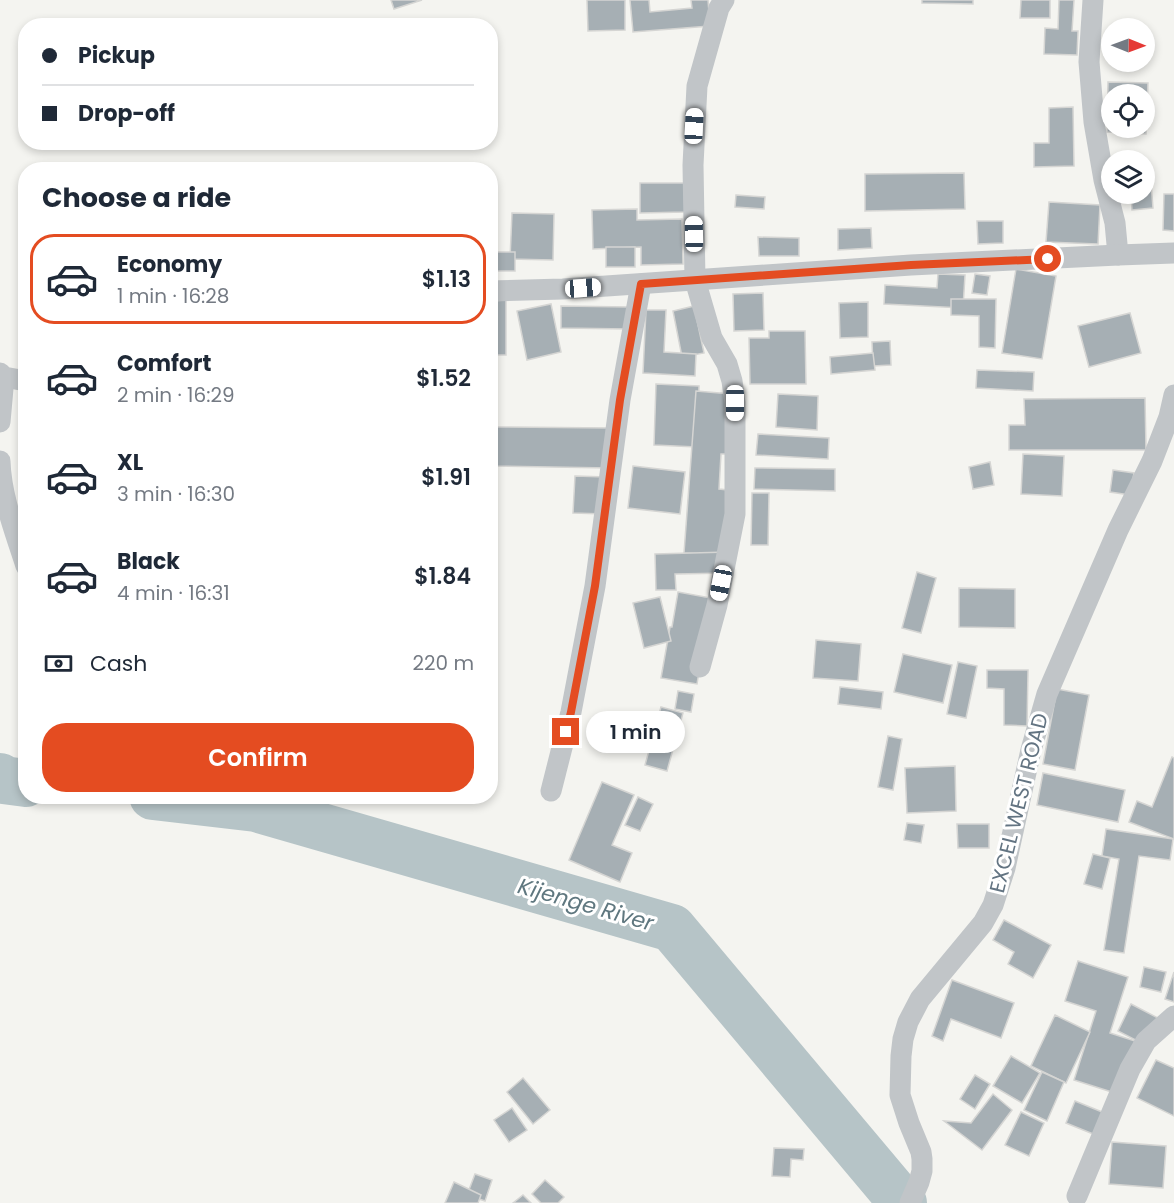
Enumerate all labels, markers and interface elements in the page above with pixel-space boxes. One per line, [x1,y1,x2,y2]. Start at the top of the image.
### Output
north arrow [1101,18,1155,72]
map controls [1101,18,1155,204]
text: Pickup [78,40,155,71]
button: locate [1101,84,1155,138]
text: Drop-off [78,98,175,129]
car [684,108,704,144]
button: layers [1101,150,1155,204]
text: Choose a ride [42,179,231,216]
car [685,216,703,252]
route start [1034,245,1061,272]
text: Economy [117,249,222,280]
icon: car [45,252,99,306]
text: $1.13 [422,264,471,295]
car [564,278,602,298]
text: 1 min · 16:28 [117,282,229,310]
text: Comfort [117,348,211,379]
icon: car [45,351,99,405]
text: $1.52 [416,363,471,394]
text: 2 min · 16:29 [117,381,235,409]
car [726,385,744,421]
text: XL [117,447,143,478]
icon: car [45,450,99,504]
text: $1.91 [421,462,471,493]
text: 3 min · 16:30 [117,480,235,508]
text: Black [117,546,180,577]
icon: car [45,549,99,603]
text: $1.84 [414,561,471,592]
car [709,564,733,602]
text: 4 min · 16:31 [117,579,230,607]
icon: cash [42,647,75,680]
text: Cash [90,648,147,679]
text: 220 m [413,649,474,677]
street label: EXCEL WEST ROAD [982,710,1055,896]
callout: 1 min [587,711,686,753]
route end [552,718,579,745]
text: 1 min [610,718,661,746]
button: Confirm [42,723,474,792]
water label: Kijenge River [514,870,658,939]

